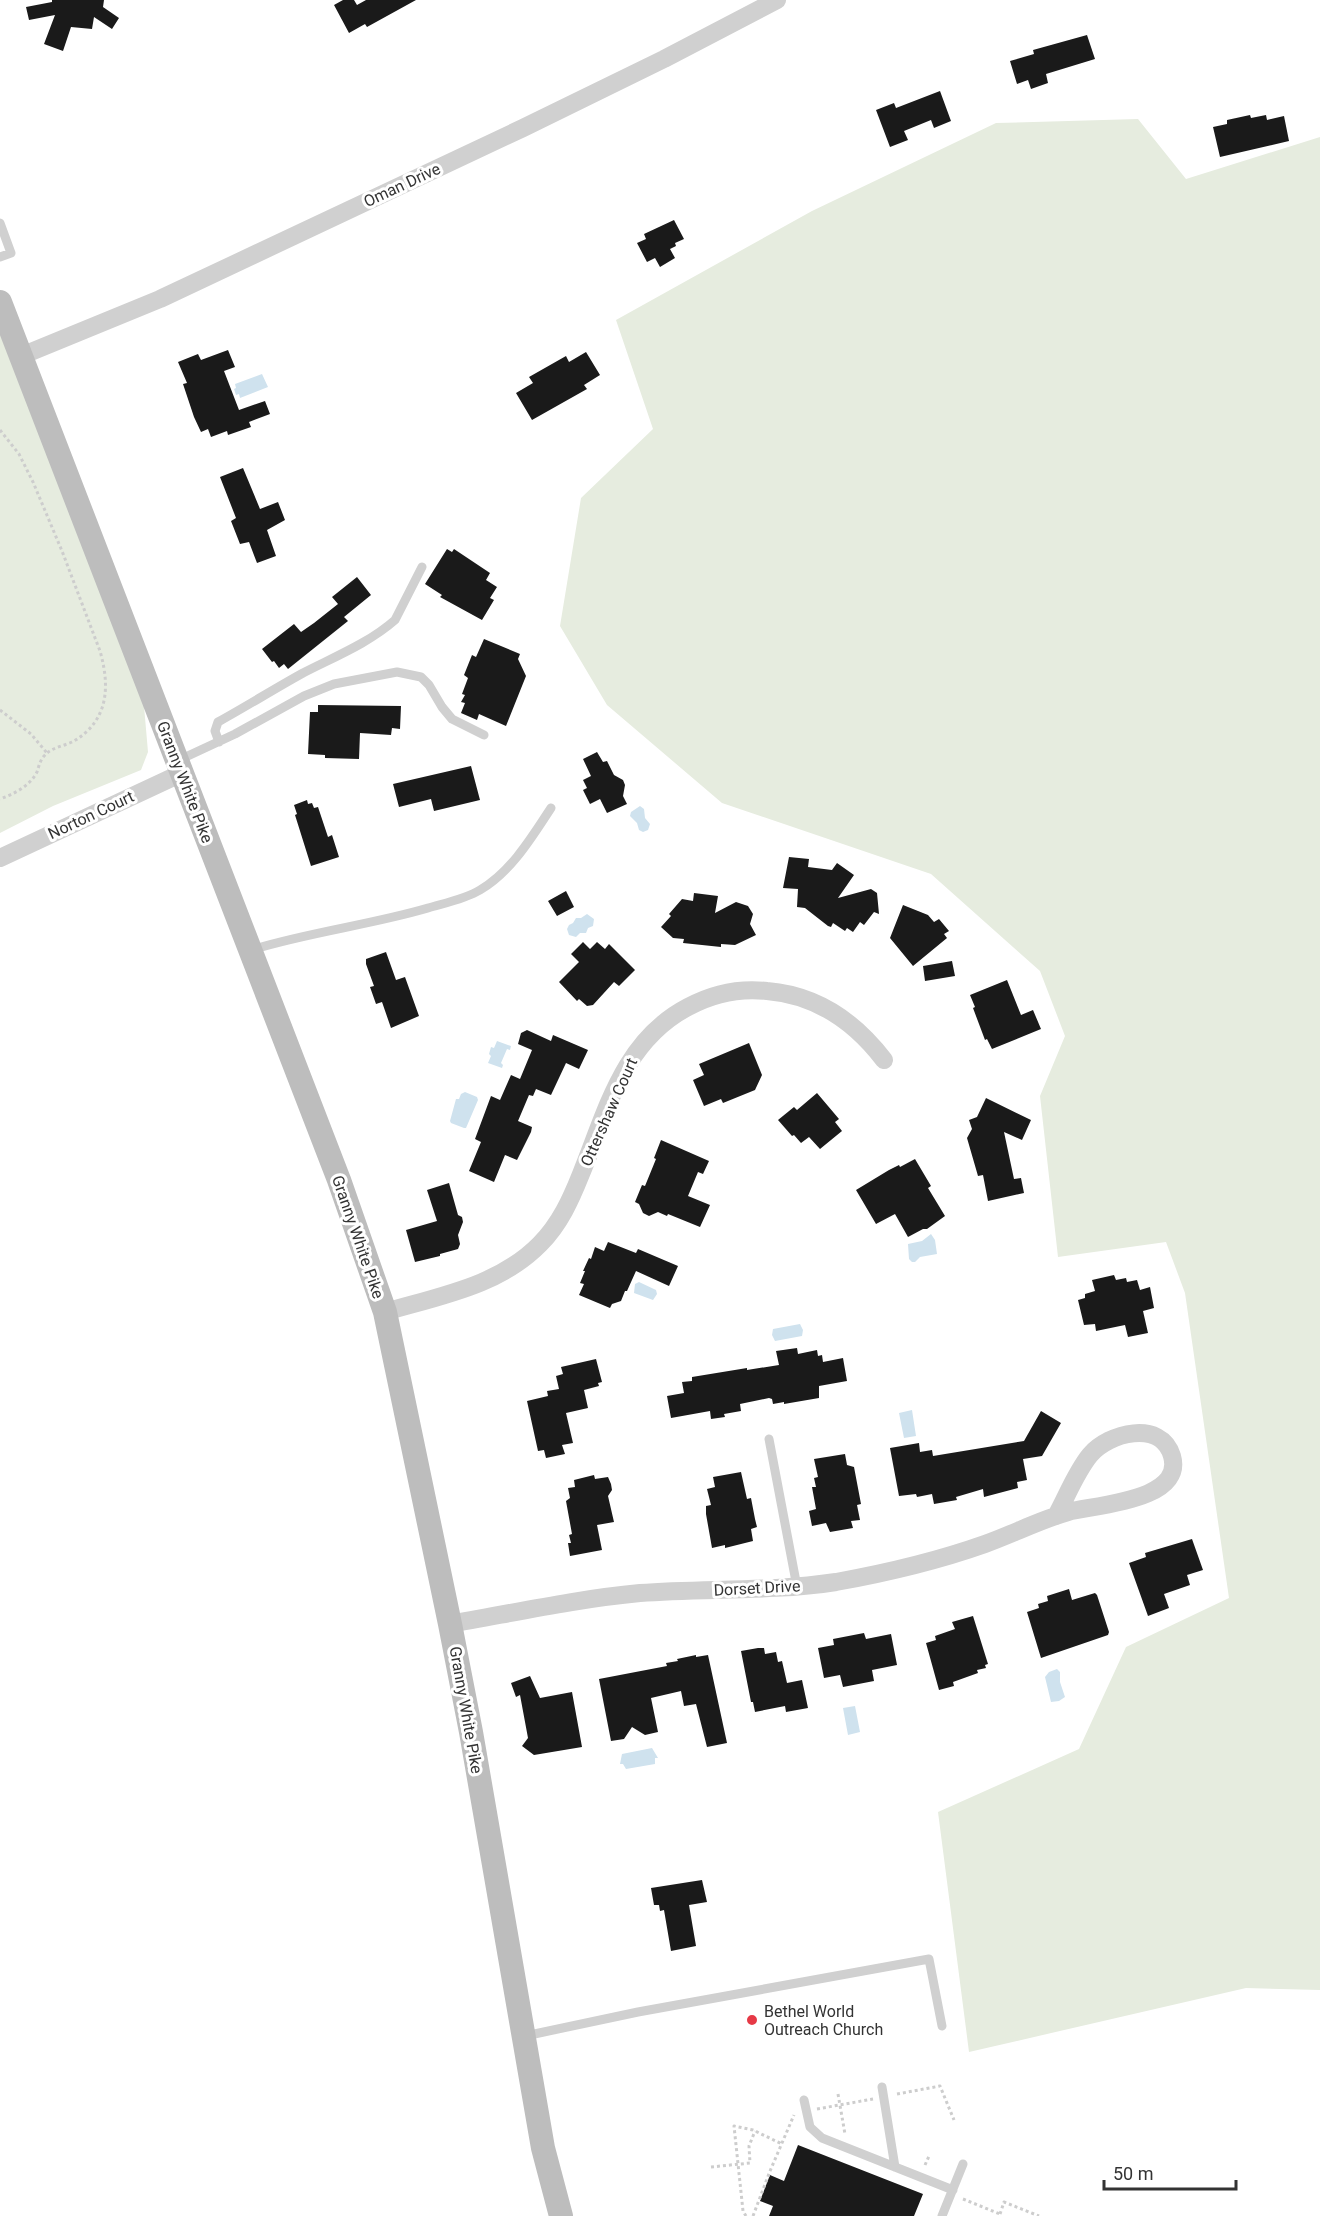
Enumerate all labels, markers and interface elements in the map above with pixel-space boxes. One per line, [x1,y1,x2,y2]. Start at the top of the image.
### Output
street label: Oman Drive [361,159,443,211]
street label: Granny White Pike [153,718,217,846]
street label: Norton Court [45,787,137,843]
street label: Ottershaw Court [577,1055,641,1169]
street label: Granny White Pike [328,1173,388,1301]
street label: Dorset Drive [713,1576,801,1600]
street label: Granny White Pike [445,1645,487,1775]
place label: Bethel World Outreach Church [764,2002,883,2039]
marker: Bethel World Outreach Church [745,2013,759,2027]
scale bar [1104,2153,1236,2191]
text: 50 m [1113,2163,1153,2184]

